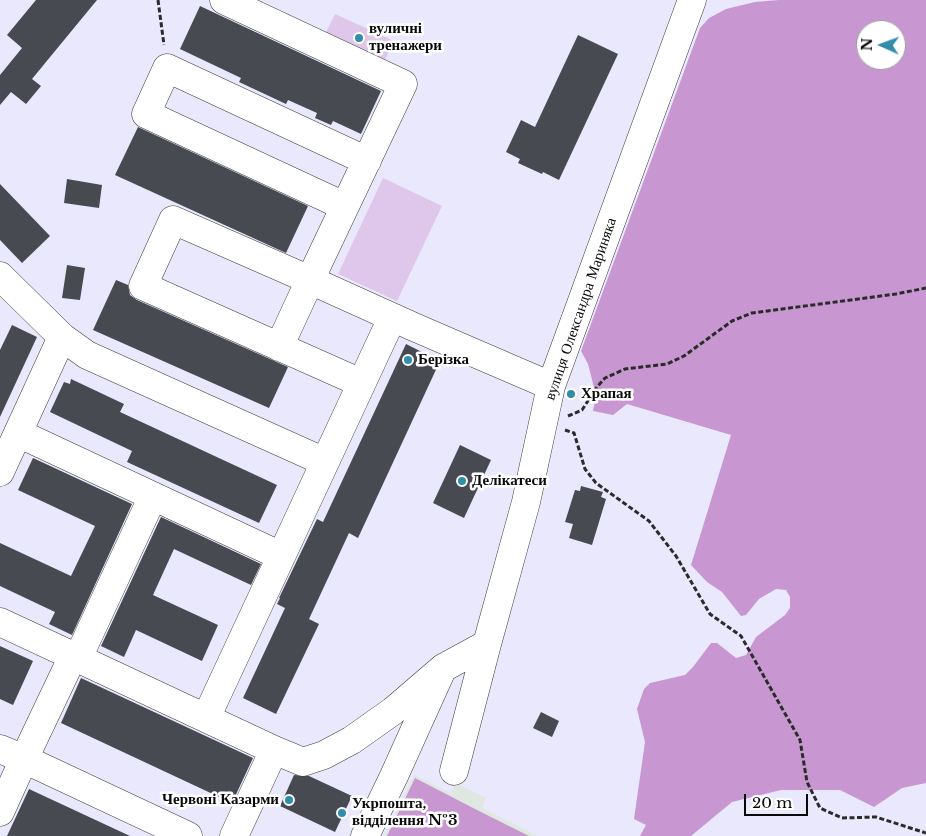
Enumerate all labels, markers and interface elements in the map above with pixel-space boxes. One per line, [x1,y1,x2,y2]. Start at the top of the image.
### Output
place label: вуличні тренажери [369,20,442,55]
north arrow [856,20,906,70]
marker: вуличні тренажери [353,32,365,44]
text: N [858,38,876,51]
street label: вулиця Олександра Мариняка [541,215,621,403]
place label: Берізка [418,351,469,369]
marker: Берізка [402,354,414,366]
place label: Храпая [581,385,632,403]
marker: Храпая [565,388,577,400]
place label: Делікатеси [472,472,547,490]
marker: Делікатеси [456,475,468,487]
scale bar [746,784,810,816]
place label: Червоні Казарми [162,791,279,809]
text: 20 m [752,793,792,812]
marker: Червоні Казарми [283,794,295,806]
place label: Укрпошта, відділення №3 [352,795,457,830]
marker: Укрпошта, відділення №3 [336,807,348,819]

